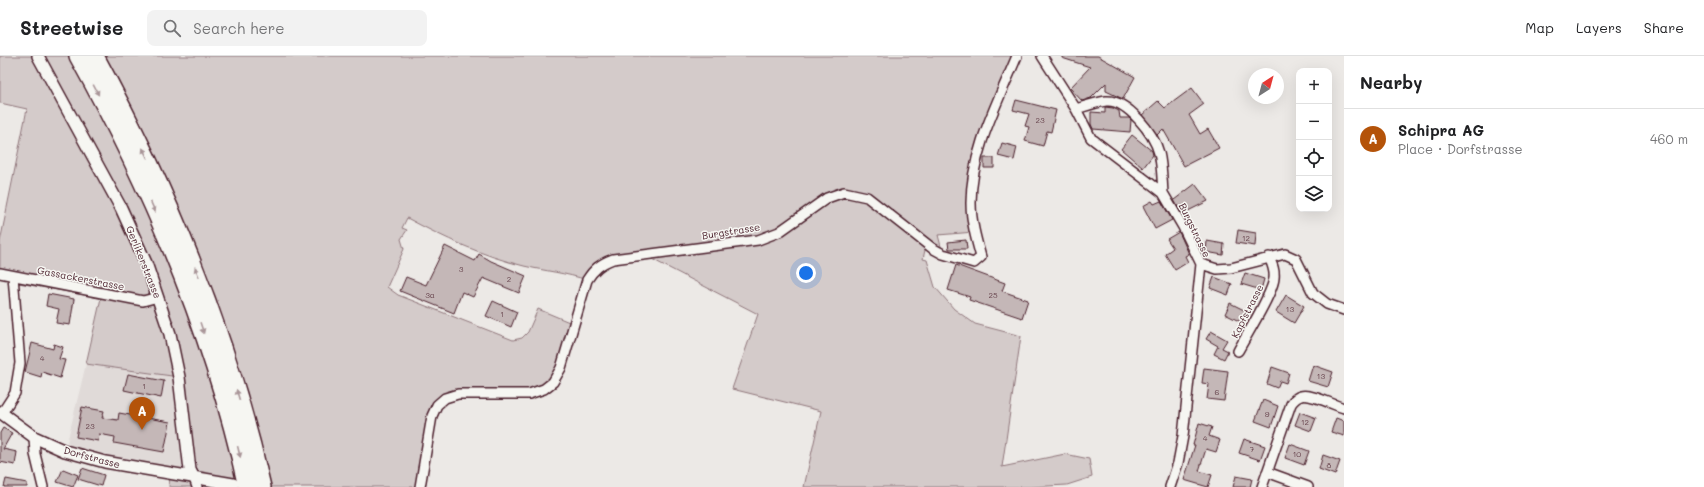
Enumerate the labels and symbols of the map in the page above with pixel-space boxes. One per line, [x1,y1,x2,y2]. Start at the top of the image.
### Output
north arrow [1248,68,1284,104]
one-way arrow [93,84,100,96]
house number: 23 [1035,115,1045,125]
one-way arrow [142,147,148,158]
street label: Burgstrasse [1176,200,1214,260]
one-way arrow [150,201,157,213]
street label: Burgstrasse [701,219,761,243]
street label: Gerlikerstrasse [123,224,165,300]
house number: 12 [1242,233,1250,243]
street label: Gassackerstrasse [36,263,126,293]
your location [796,263,816,283]
house number: 3 [459,264,464,274]
one-way arrow [193,265,199,277]
house number: 2 [507,274,511,284]
street label: Kapfstrasse [1227,282,1267,340]
house number: 3a [425,290,435,300]
house number: 25 [988,290,998,300]
house number: 13 [1286,304,1294,314]
house number: 1 [500,309,504,319]
one-way arrow [199,322,205,334]
house number: 4 [40,353,45,363]
house number: 13 [1317,371,1325,381]
house number: 1 [142,381,146,391]
house number: 6 [1215,387,1220,397]
one-way arrow [235,389,241,401]
pin: A [129,397,155,430]
house number: 9 [1265,409,1270,419]
house number: 12 [1301,417,1309,427]
house number: 23 [85,421,95,431]
house number: 4 [1203,433,1208,443]
street label: Dorfstrasse [62,443,122,471]
house number: 7 [1250,444,1255,454]
one-way arrow [236,446,242,458]
house number: 10 [1293,449,1301,459]
house number: 8 [1327,460,1332,470]

